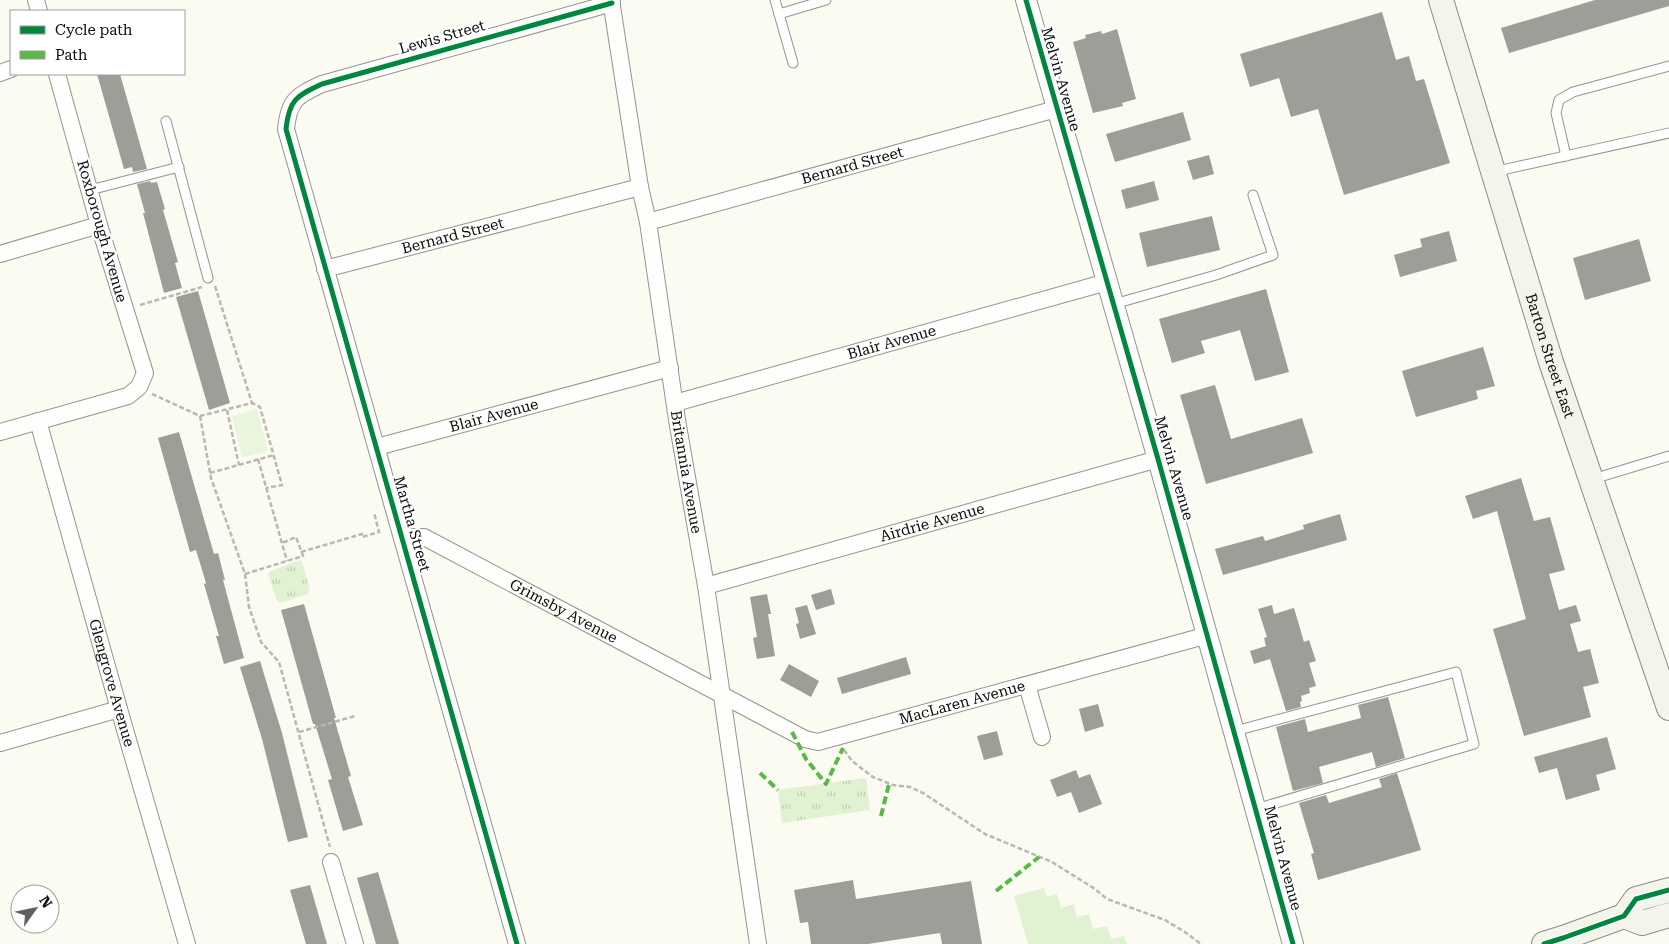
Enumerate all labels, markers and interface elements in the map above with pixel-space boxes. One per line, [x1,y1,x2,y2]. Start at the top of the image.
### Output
legend [10,10,185,75]
street label: Lewis Street [397,16,487,58]
text: Cycle path [55,21,133,39]
street label: Melvin Avenue [1038,25,1084,133]
text: Path [55,46,88,64]
street label: Bernard Street [799,143,906,188]
street label: Roxborough Avenue [73,158,131,304]
street label: Bernard Street [400,214,506,258]
street label: Barton Street East [1522,291,1579,421]
street label: Blair Avenue [845,321,938,363]
street label: Blair Avenue [447,395,540,436]
street label: Britannia Avenue [667,409,706,535]
street label: Melvin Avenue [1151,414,1197,522]
street label: Martha Street [390,474,434,574]
street label: Airdrie Avenue [878,499,987,546]
street label: Grimsby Avenue [507,575,621,647]
street label: Glengrove Avenue [85,617,138,749]
street label: MacLaren Avenue [897,677,1027,728]
street label: Melvin Avenue [1260,804,1306,912]
north arrow [10,884,60,934]
text: N [36,893,56,911]

